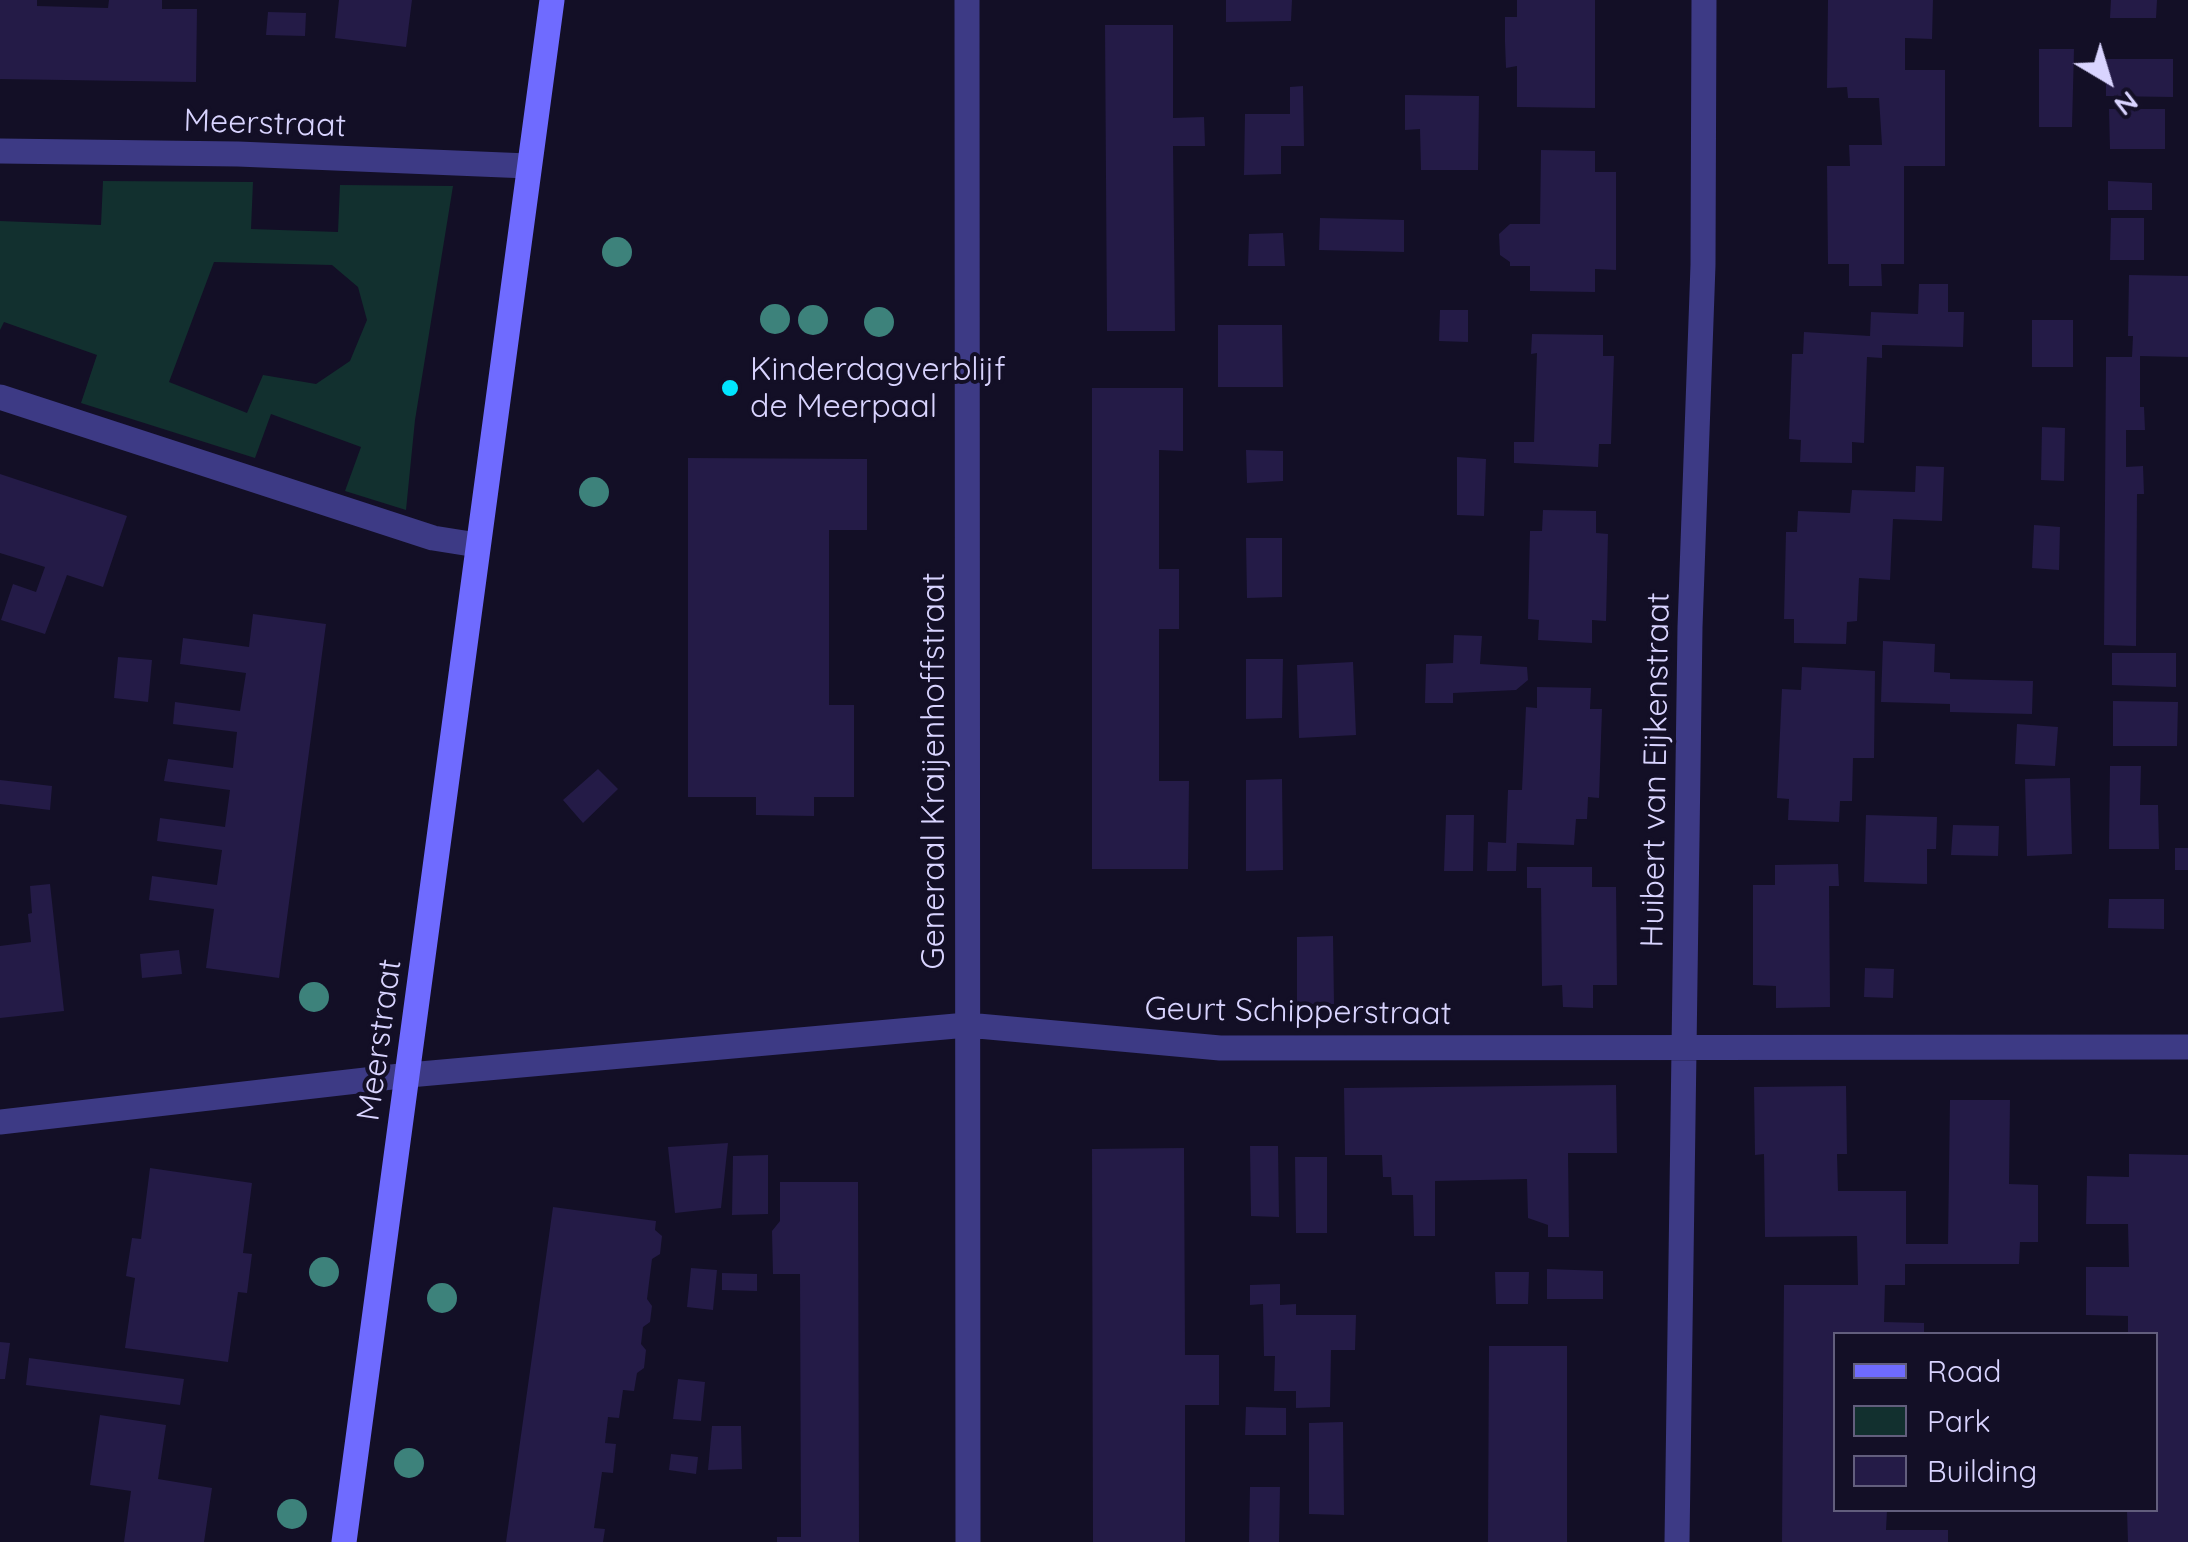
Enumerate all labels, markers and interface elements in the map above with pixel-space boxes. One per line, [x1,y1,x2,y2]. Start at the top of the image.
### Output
north arrow [2058,30,2158,130]
text: N [2108,84,2146,124]
street label: Meerstraat [183,102,347,146]
place label: Kinderdagverblijf de Meerpaal [750,351,1006,426]
marker: Kinderdagverblijf de Meerpaal [719,377,741,399]
street label: Generaal Kraijenhoffstraat [915,572,953,970]
street label: Huibert van Eijkenstraat [1634,592,1678,948]
street label: Meerstraat [350,957,410,1123]
street label: Geurt Schipperstraat [1144,990,1452,1034]
legend [1833,1332,2158,1512]
text: Road [1927,1352,2001,1390]
text: Park [1927,1402,1991,1440]
text: Building [1927,1452,2037,1490]

